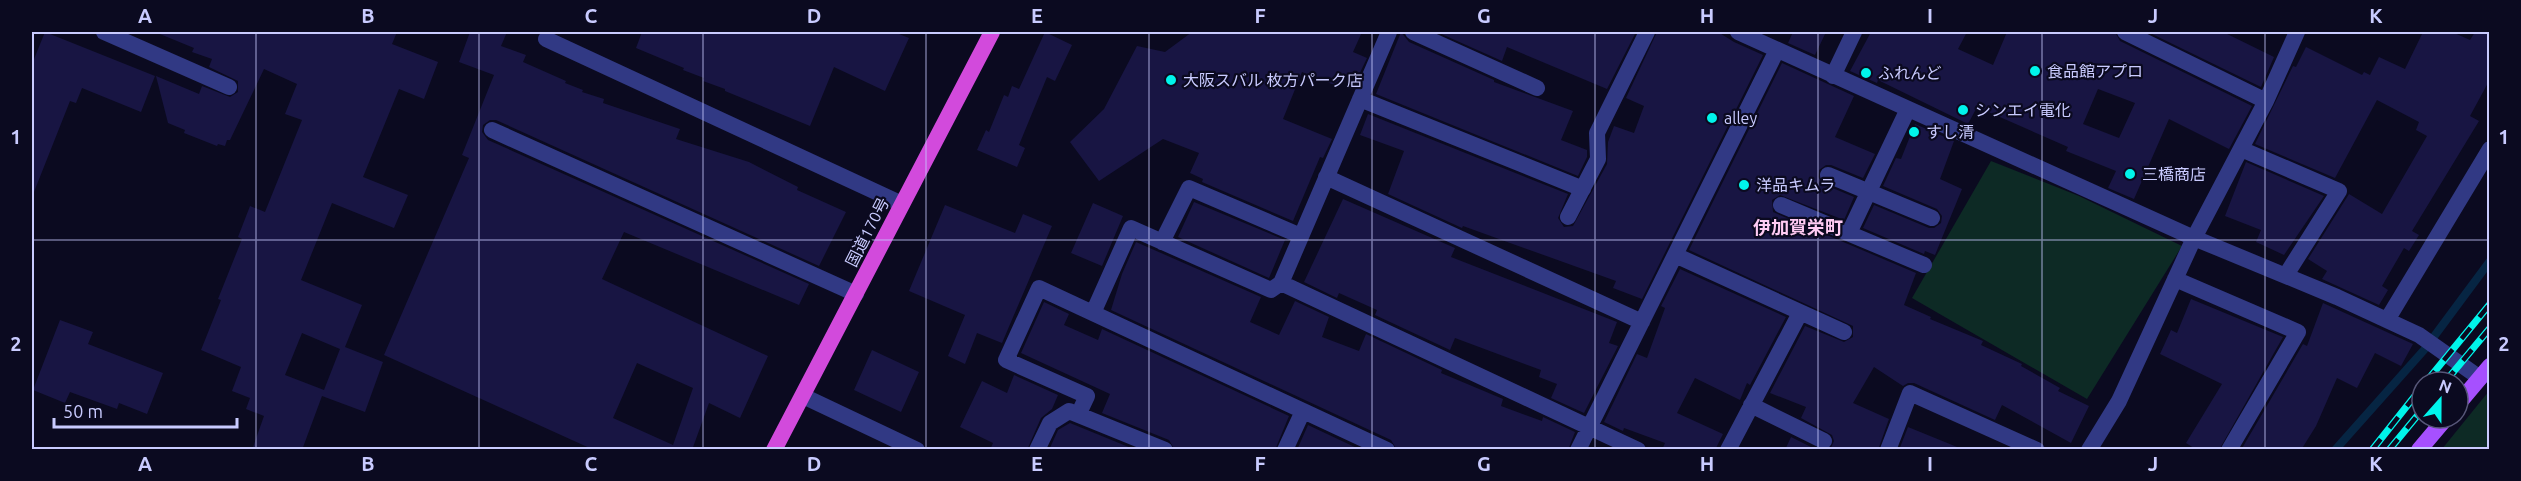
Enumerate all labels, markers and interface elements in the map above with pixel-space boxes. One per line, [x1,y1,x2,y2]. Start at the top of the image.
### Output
text: A [138,4,152,27]
text: B [361,4,375,27]
text: C [585,4,598,27]
text: D [807,4,821,27]
text: E [1031,4,1043,27]
text: F [1254,4,1266,27]
text: G [1477,4,1491,27]
text: H [1700,4,1714,27]
text: I [1927,4,1933,27]
text: J [2148,4,2158,27]
text: K [2369,4,2383,27]
place label: 食品館アプロ [2047,62,2143,80]
place label: ふれんど [1878,64,1942,82]
marker: 食品館アプロ [2028,64,2042,78]
marker: ふれんど [1859,66,1873,80]
place label: 大阪スバル 枚方パーク店 [1183,71,1363,89]
marker: 大阪スバル 枚方パーク店 [1164,73,1178,87]
place label: シンエイ電化 [1975,101,2071,119]
marker: シンエイ電化 [1956,103,1970,117]
place label: alley [1724,109,1757,127]
marker: alley [1705,111,1719,125]
place label: すし清 [1926,123,1974,141]
text: 1 [10,125,22,148]
marker: すし清 [1907,125,1921,139]
text: 1 [2498,125,2510,148]
place label: 三橋商店 [2142,165,2206,183]
marker: 三橋商店 [2123,167,2137,181]
place label: 洋品キムラ [1756,176,1835,194]
marker: 洋品キムラ [1737,178,1751,192]
street label: 国道170号 [842,194,892,270]
district label: 伊加賀栄町 [1753,217,1843,237]
text: 2 [10,332,22,355]
text: 2 [2498,332,2510,355]
north arrow [2410,370,2470,430]
text: N [2437,375,2454,397]
scale bar [54,391,237,429]
text: 50 m [63,401,103,421]
text: A [138,452,152,475]
text: B [361,452,375,475]
text: C [585,452,598,475]
text: D [807,452,821,475]
text: E [1031,452,1043,475]
text: F [1254,452,1266,475]
text: G [1477,452,1491,475]
text: H [1700,452,1714,475]
text: I [1927,452,1933,475]
text: J [2148,452,2158,475]
text: K [2369,452,2383,475]

